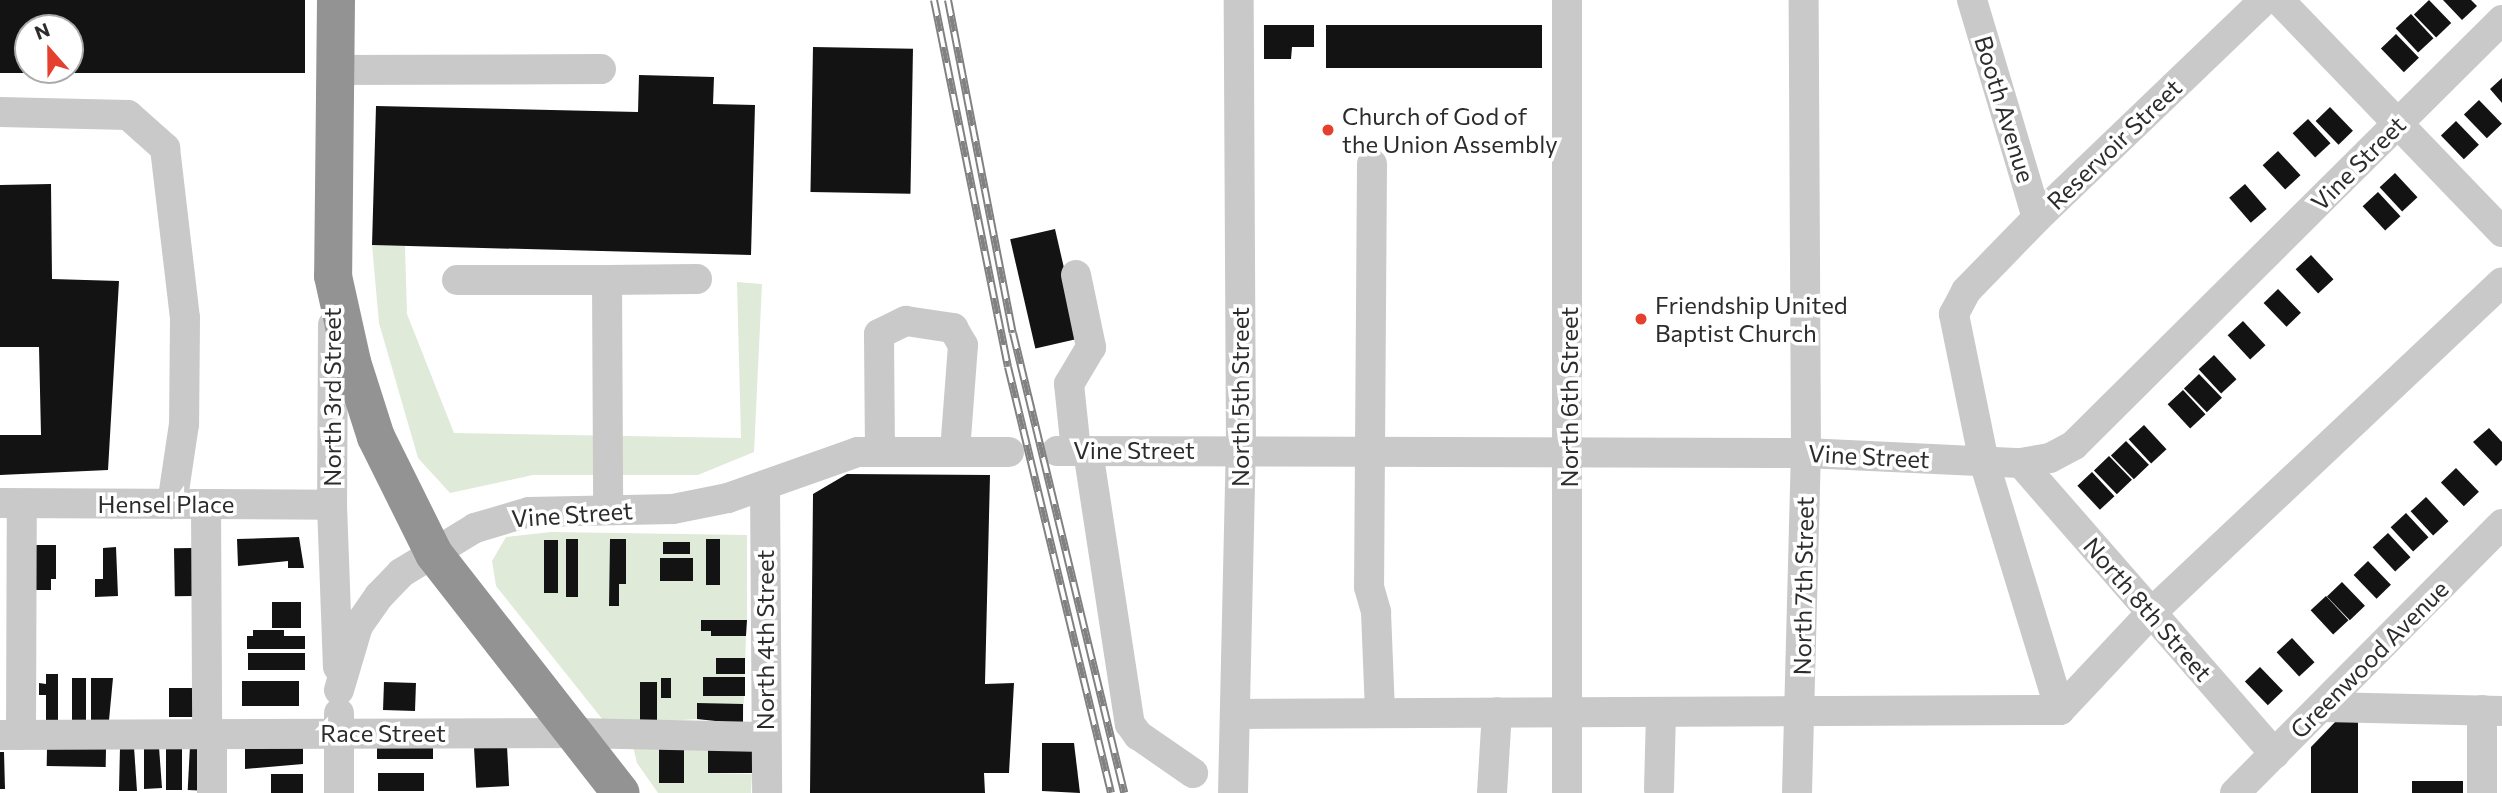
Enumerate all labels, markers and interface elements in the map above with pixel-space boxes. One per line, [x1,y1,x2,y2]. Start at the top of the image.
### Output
north arrow [14,14,84,84]
text: N [31,18,53,44]
street label: Booth Avenue [1969,32,2041,186]
street label: Reservoir Street [2041,73,2187,215]
place label: Church of God of the Union Assembly [1342,102,1558,158]
street label: Vine Street [2305,110,2411,216]
marker: Church of God of the Union Assembly [1320,122,1336,138]
place label: Friendship United Baptist Church [1655,291,1848,347]
street label: North 3rd Street [318,307,346,487]
street label: North 5th Street [1226,307,1254,487]
street label: North 6th Street [1555,307,1583,487]
marker: Friendship United Baptist Church [1633,311,1649,327]
street label: Vine Street [1073,436,1195,464]
street label: Vine Street [1808,438,1930,474]
street label: Hensel Place [98,490,234,518]
street label: Vine Street [510,495,634,533]
street label: North 7th Street [1787,496,1819,676]
street label: North 8th Street [2078,531,2218,687]
street label: North 4th Street [751,550,779,730]
street label: Greenwood Avenue [2284,574,2454,744]
street label: Race Street [320,719,446,747]

